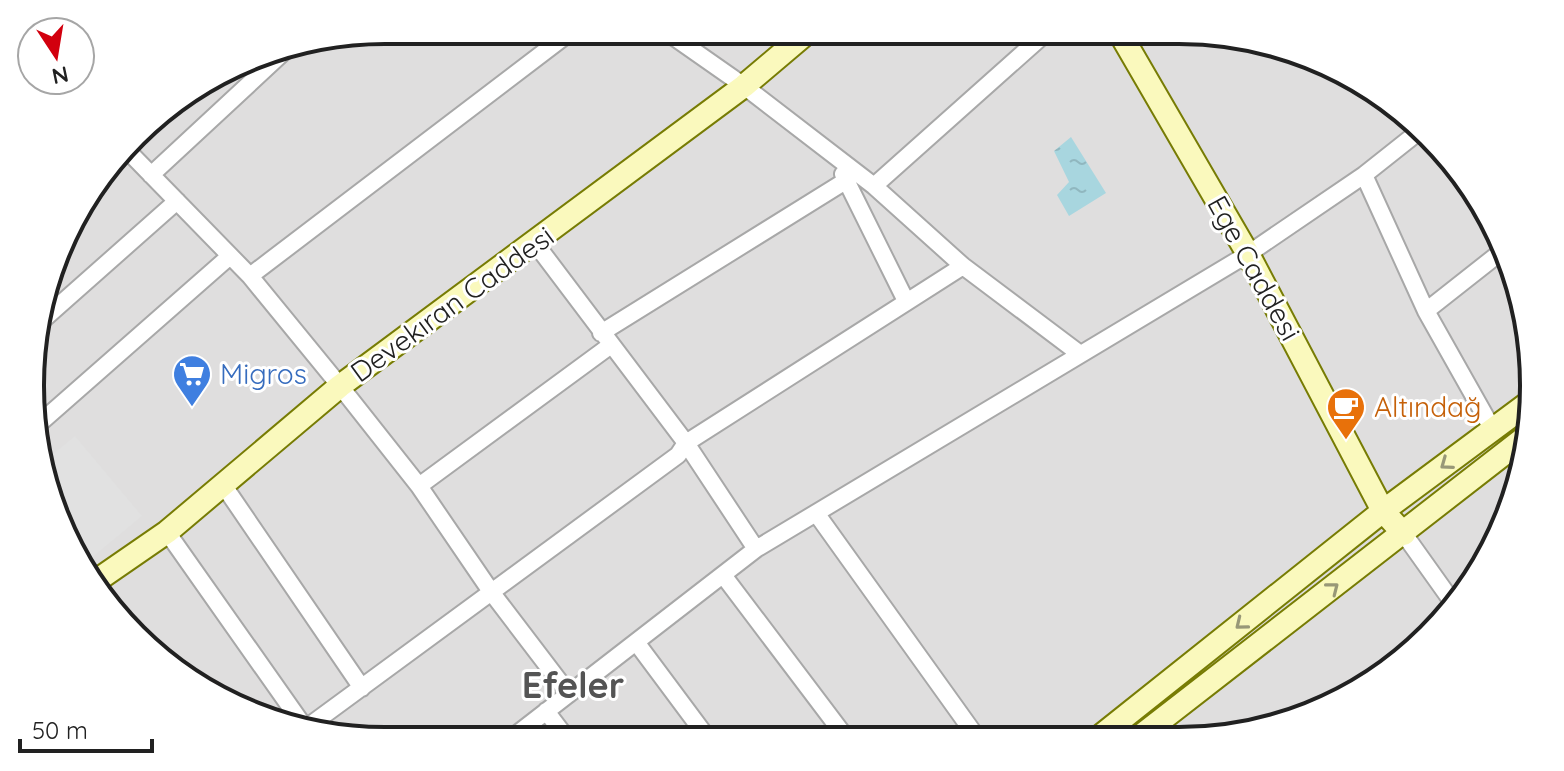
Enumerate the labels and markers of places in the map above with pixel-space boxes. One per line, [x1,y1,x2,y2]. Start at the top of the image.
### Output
supermarket icon: Migros [171,353,213,408]
place label: Migros [220,356,307,391]
cafe icon: Altındağ [1325,386,1367,441]
place label: Altındağ [1374,389,1482,424]

